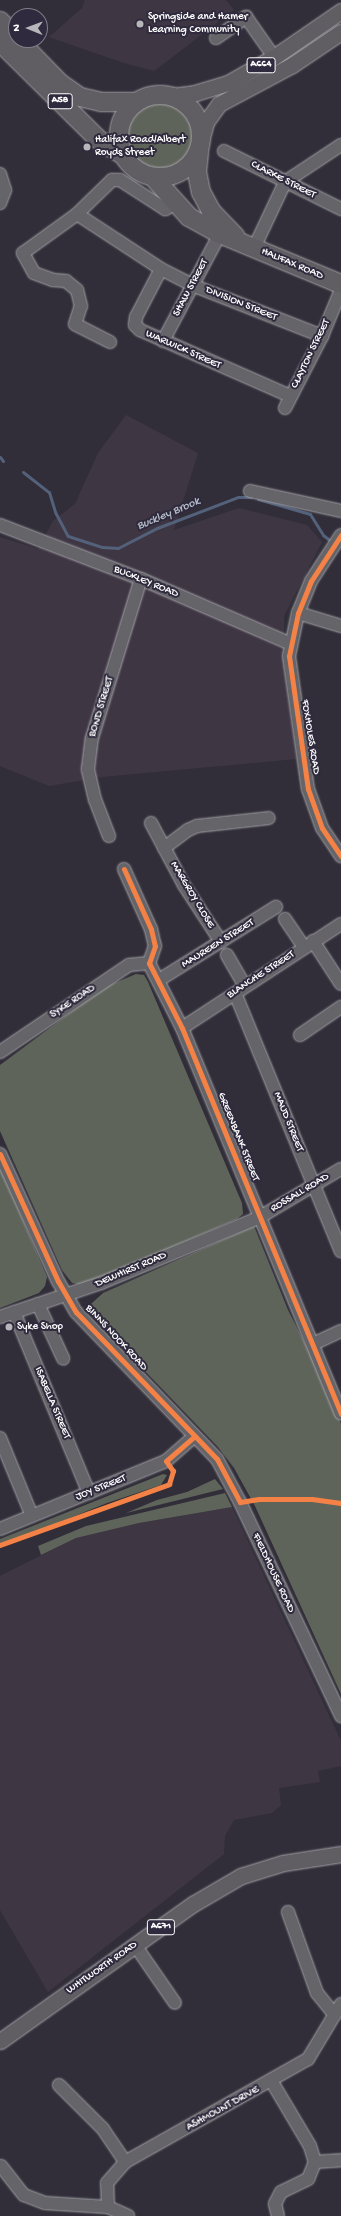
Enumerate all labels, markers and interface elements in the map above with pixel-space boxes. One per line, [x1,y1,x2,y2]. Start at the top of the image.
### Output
north arrow [8,8,48,48]
place label: Springside and Hamer Learning Community [148,11,248,37]
marker: Springside and Hamer Learning Community [135,19,145,29]
text: N [11,24,23,32]
road number: A664 [246,57,276,73]
road number: A58 [47,93,73,109]
place label: Halifax Road/Albert Royds Street [95,134,186,160]
marker: Halifax Road/Albert Royds Street [82,142,92,152]
street label: CLARKE STREET [248,158,318,202]
street label: HALIFAX ROAD [259,245,325,283]
street label: SHAW STREET [170,257,212,319]
street label: DIVISION STREET [203,284,279,324]
street label: CLAYTON STREET [289,317,333,391]
street label: WARWICK STREET [143,327,223,373]
water label: Buckley Brook [135,495,203,535]
street label: BUCKLEY ROAD [112,563,180,601]
street label: BOND STREET [87,675,117,739]
street label: FOXHOLES ROAD [298,699,322,775]
street label: MARGROY CLOSE [167,859,217,931]
street label: MAUREEN STREET [179,916,257,972]
street label: BLANCHE STREET [225,948,297,1002]
street label: SYKE ROAD [48,982,98,1022]
street label: MAUD STREET [270,1090,306,1154]
street label: GREENBANK STREET [214,1091,262,1183]
street label: ROSSALL ROAD [268,1170,332,1216]
street label: DEWHIRST ROAD [93,1249,169,1291]
street label: BINNS NOOK ROAD [82,1302,150,1374]
place label: Syke Shop [17,1320,63,1334]
marker: Syke Shop [4,1322,14,1332]
street label: ISABELLA STREET [31,1365,73,1441]
street label: JOY STREET [74,1472,128,1504]
street label: FIELDHOUSE ROAD [249,1531,297,1615]
road number: A671 [146,1919,176,1935]
street label: WHITWORTH ROAD [64,1939,140,1997]
street label: ASHMOUNT DRIVE [184,2084,262,2134]

